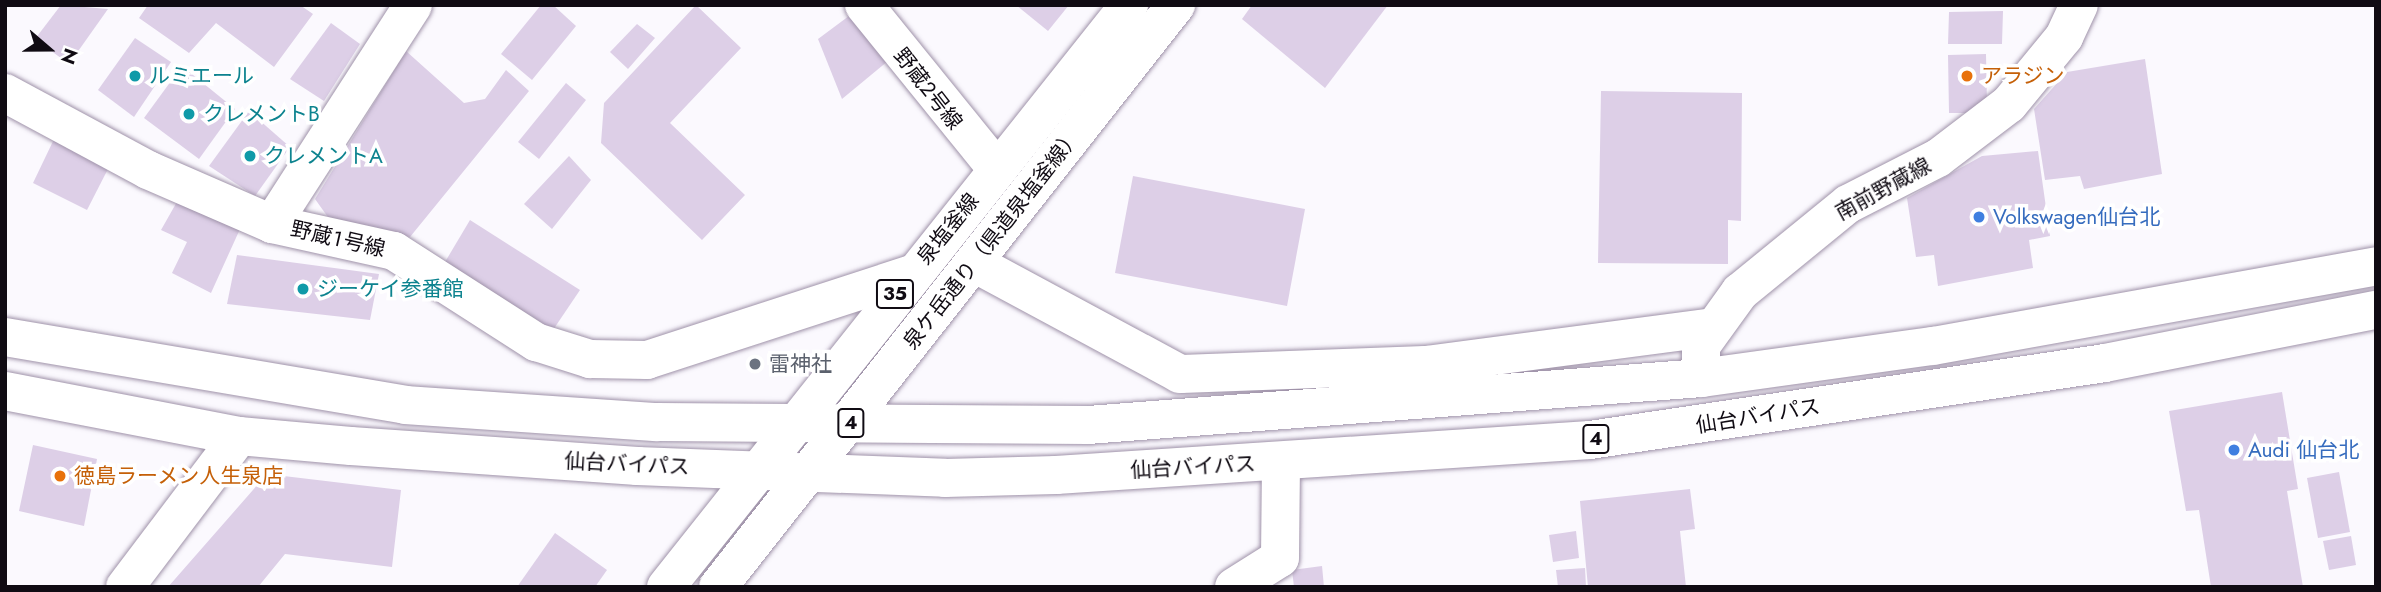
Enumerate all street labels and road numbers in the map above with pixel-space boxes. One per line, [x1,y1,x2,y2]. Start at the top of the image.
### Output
street label: 野蔵２号線 [888,43,968,135]
street label: 泉ケ岳通り（県道泉塩釜線） [898,124,1086,354]
street label: 南前野蔵線 [1831,153,1935,225]
street label: 泉塩釜線 [912,188,984,270]
street label: 野蔵１号線 [288,216,388,262]
road number: 35 [876,278,914,310]
street label: 仙台バイパス [1694,394,1822,438]
road number: 4 [837,408,865,438]
road number: 4 [1582,424,1610,454]
street label: 仙台バイパス [563,448,691,480]
street label: 仙台バイパス [1129,451,1257,483]

